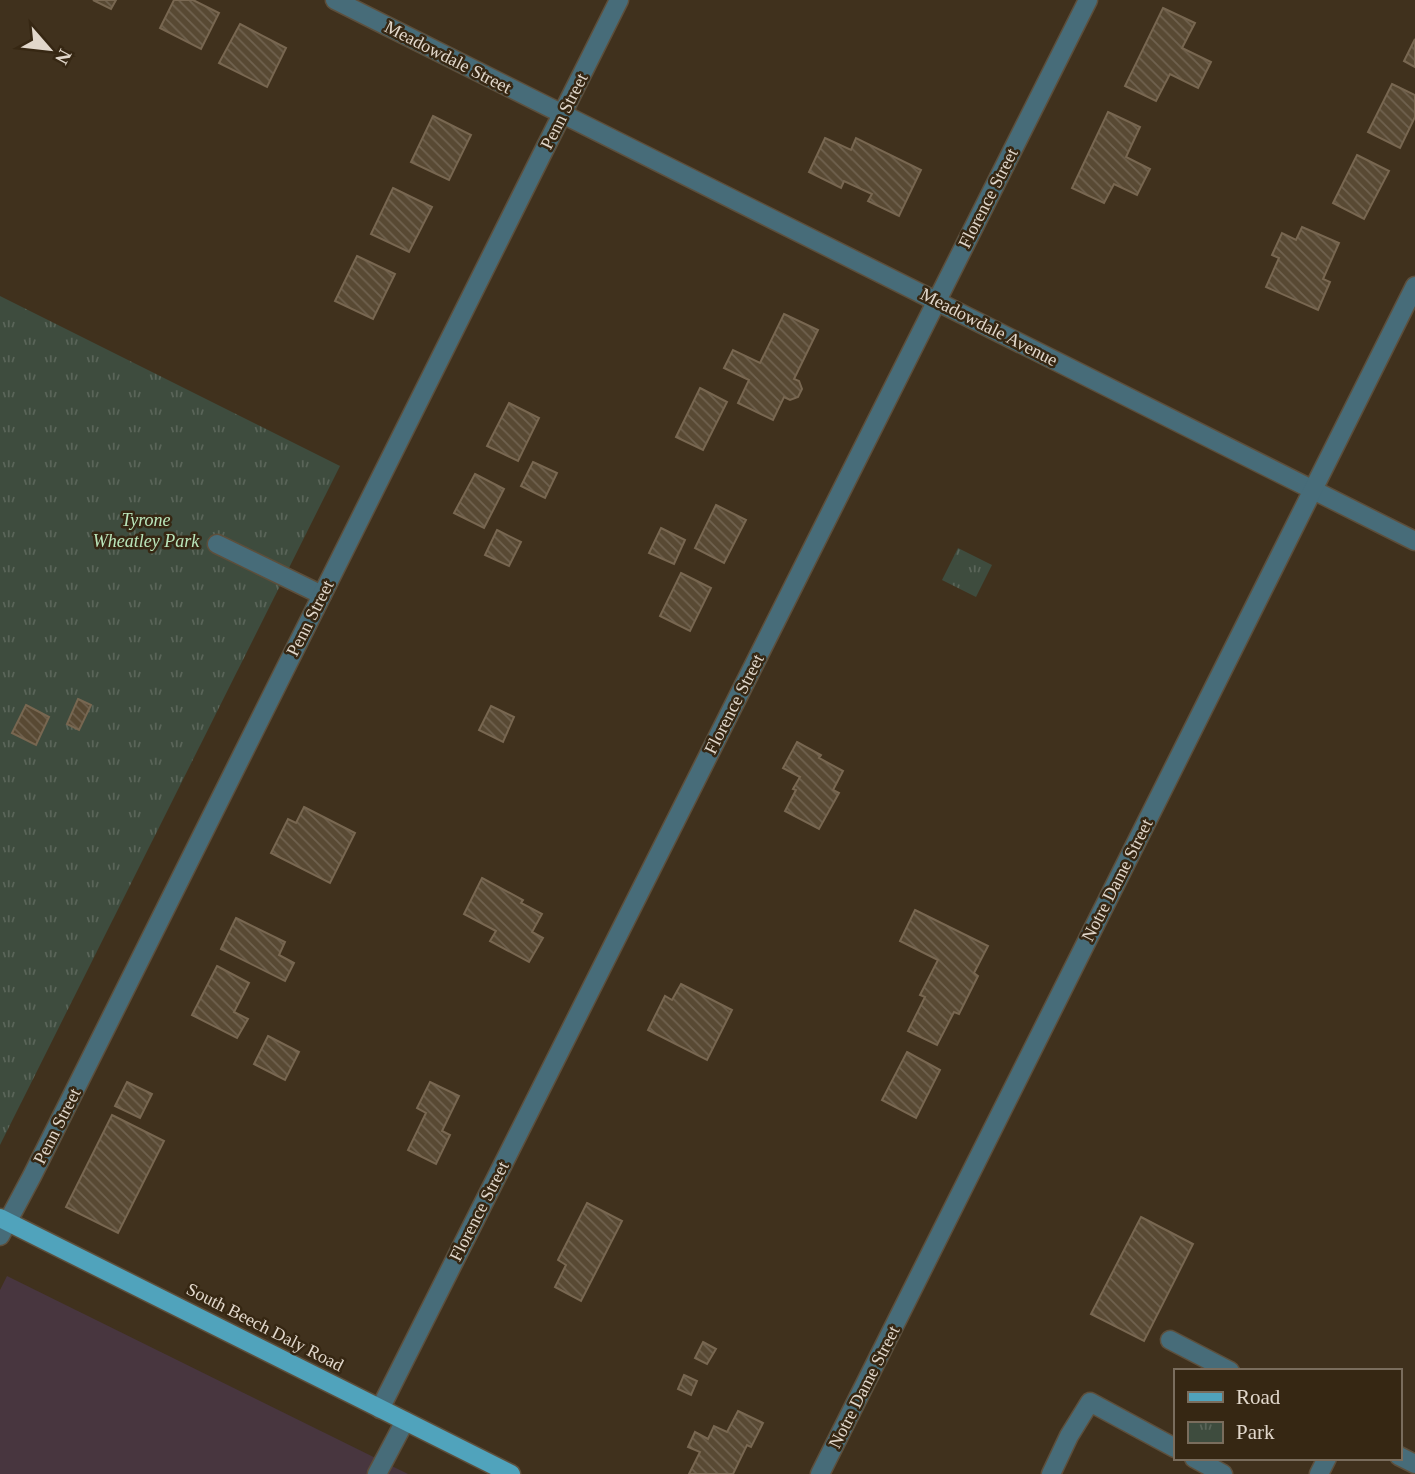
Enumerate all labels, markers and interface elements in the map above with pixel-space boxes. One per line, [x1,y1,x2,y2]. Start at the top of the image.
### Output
north arrow [14,14,84,84]
street label: Meadowdale Street [381,16,515,98]
text: N [51,46,76,68]
street label: Penn Street [536,70,592,152]
street label: Florence Street [954,145,1022,251]
street label: Meadowdale Avenue [917,284,1061,370]
park label: Tyrone Wheatley Park [93,510,200,551]
street label: Penn Street [282,577,338,659]
street label: Florence Street [700,651,768,757]
street label: Notre Dame Street [1077,815,1157,945]
street label: Penn Street [29,1085,85,1167]
street label: Florence Street [445,1158,513,1264]
street label: South Beech Daly Road [183,1279,347,1375]
street label: Notre Dame Street [824,1322,904,1452]
legend [1174,1369,1401,1460]
text: Road [1236,1385,1281,1409]
text: Park [1236,1420,1275,1444]

